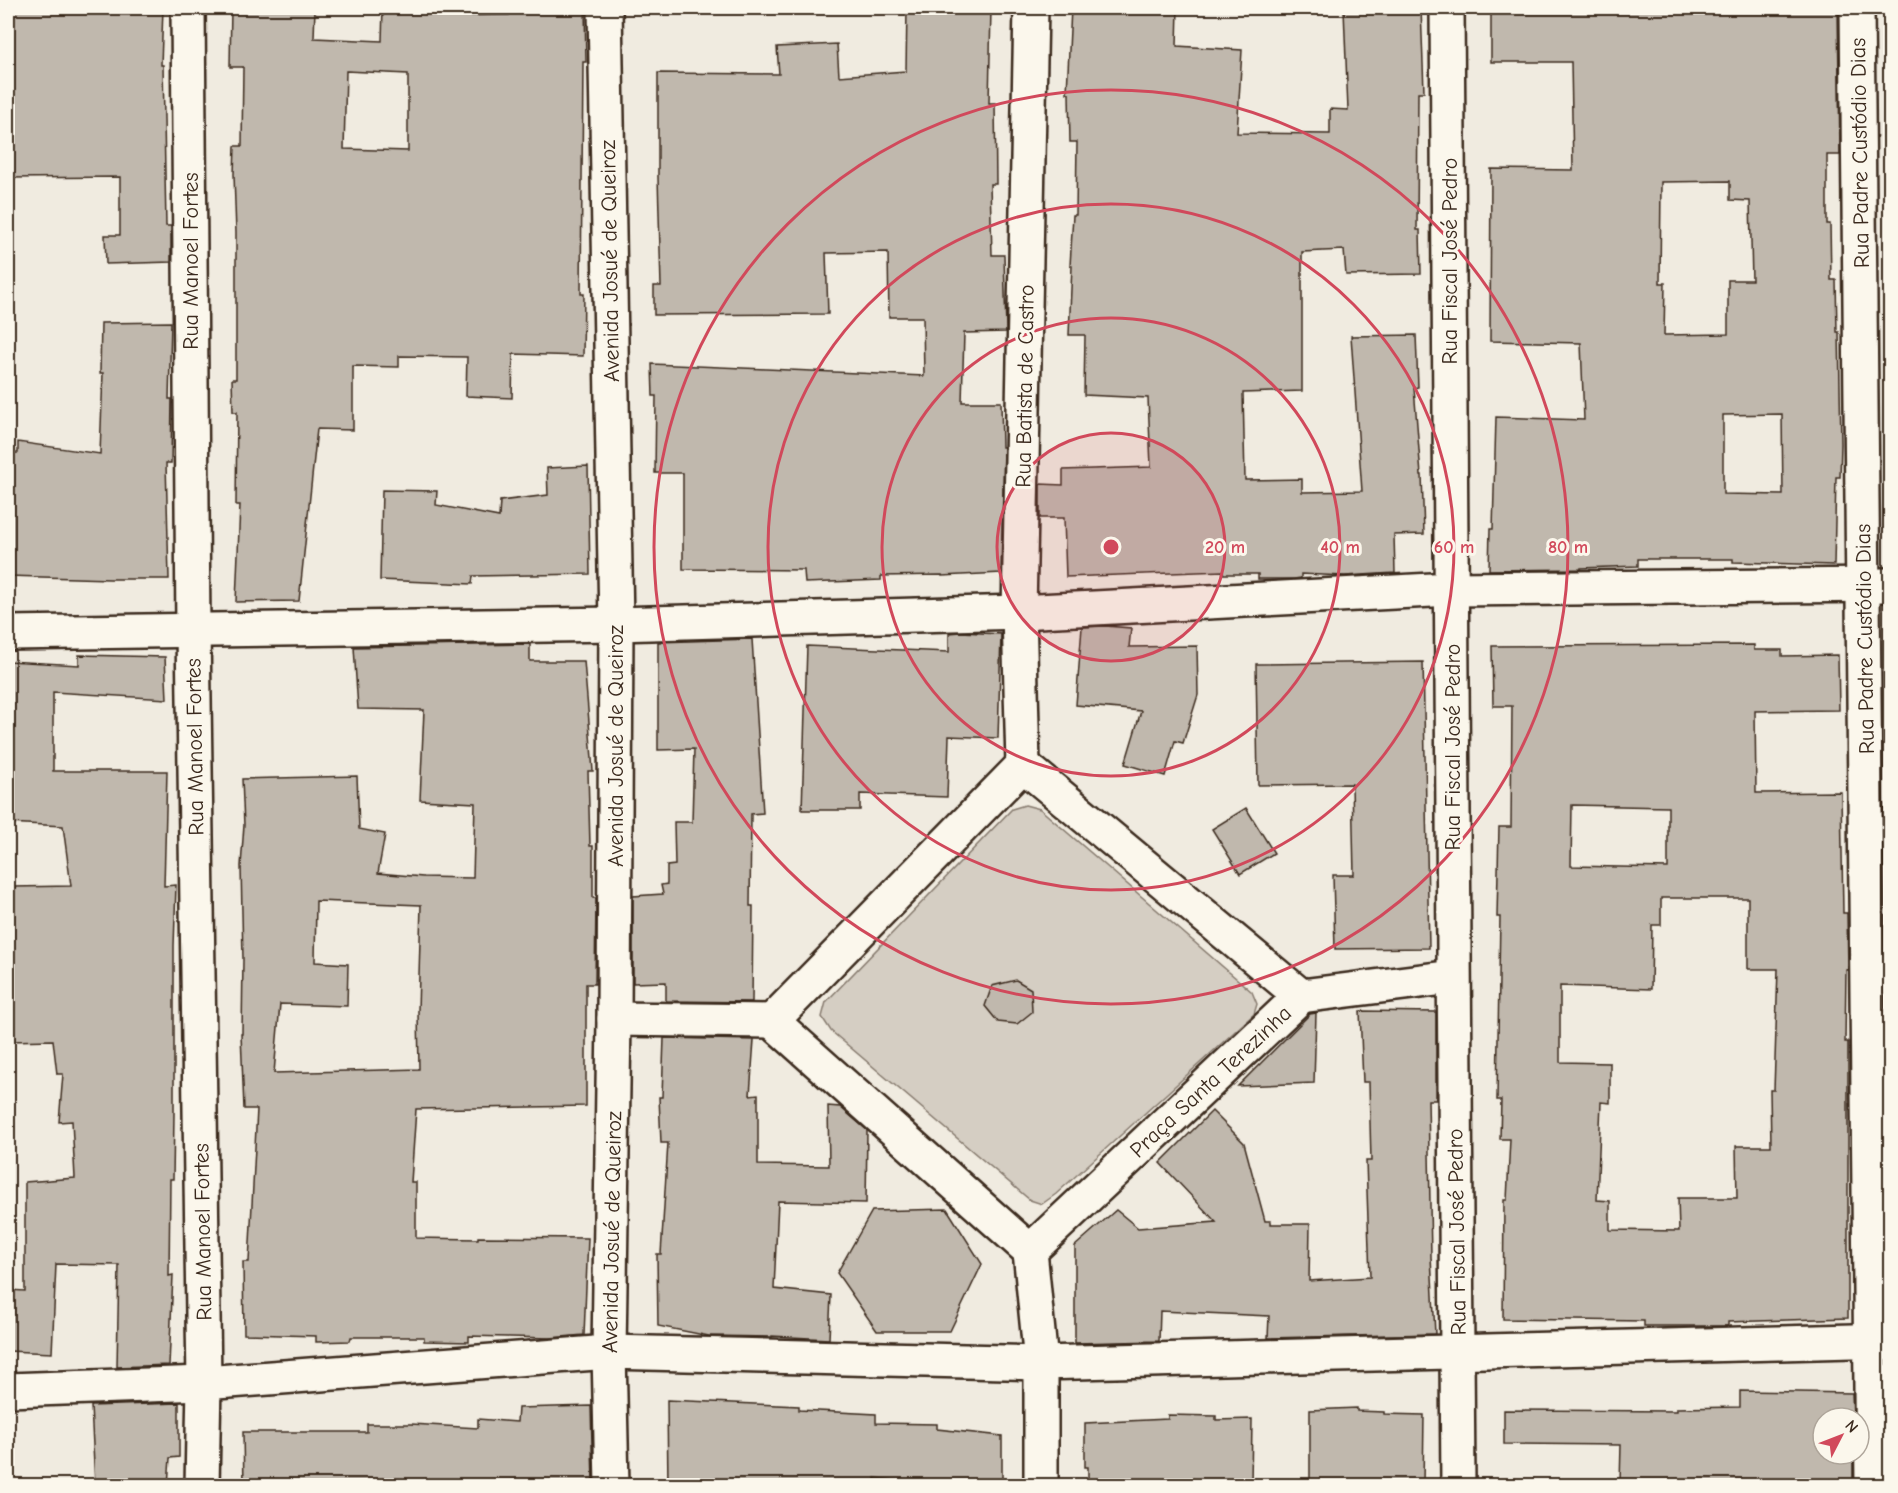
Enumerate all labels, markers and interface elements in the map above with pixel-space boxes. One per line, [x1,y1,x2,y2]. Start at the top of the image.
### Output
street label: Rua Padre Custódio Dias [1845,38,1875,268]
street label: Avenida Josué de Queiroz [595,139,625,382]
street label: Rua Fiscal José Pedro [1437,157,1463,365]
street label: Rua Manoel Fortes [178,172,204,350]
street label: Rua Batista de Castro [1010,284,1040,488]
street label: Rua Padre Custódio Dias [1850,524,1880,754]
centre of rings [1101,537,1121,557]
text: 20 m [1205,537,1245,558]
text: 40 m [1320,537,1360,558]
text: 60 m [1434,537,1474,558]
text: 80 m [1548,537,1588,558]
street label: Avenida Josué de Queiroz [603,624,629,867]
street label: Rua Fiscal José Pedro [1440,643,1466,851]
street label: Rua Manoel Fortes [180,658,210,836]
street label: Praça Santa Terezinha [1125,1000,1297,1163]
street label: Avenida Josué de Queiroz [597,1110,627,1353]
street label: Rua Fiscal José Pedro [1442,1128,1472,1336]
street label: Rua Manoel Fortes [188,1143,218,1321]
north arrow [1811,1406,1871,1466]
text: N [1841,1417,1862,1437]

